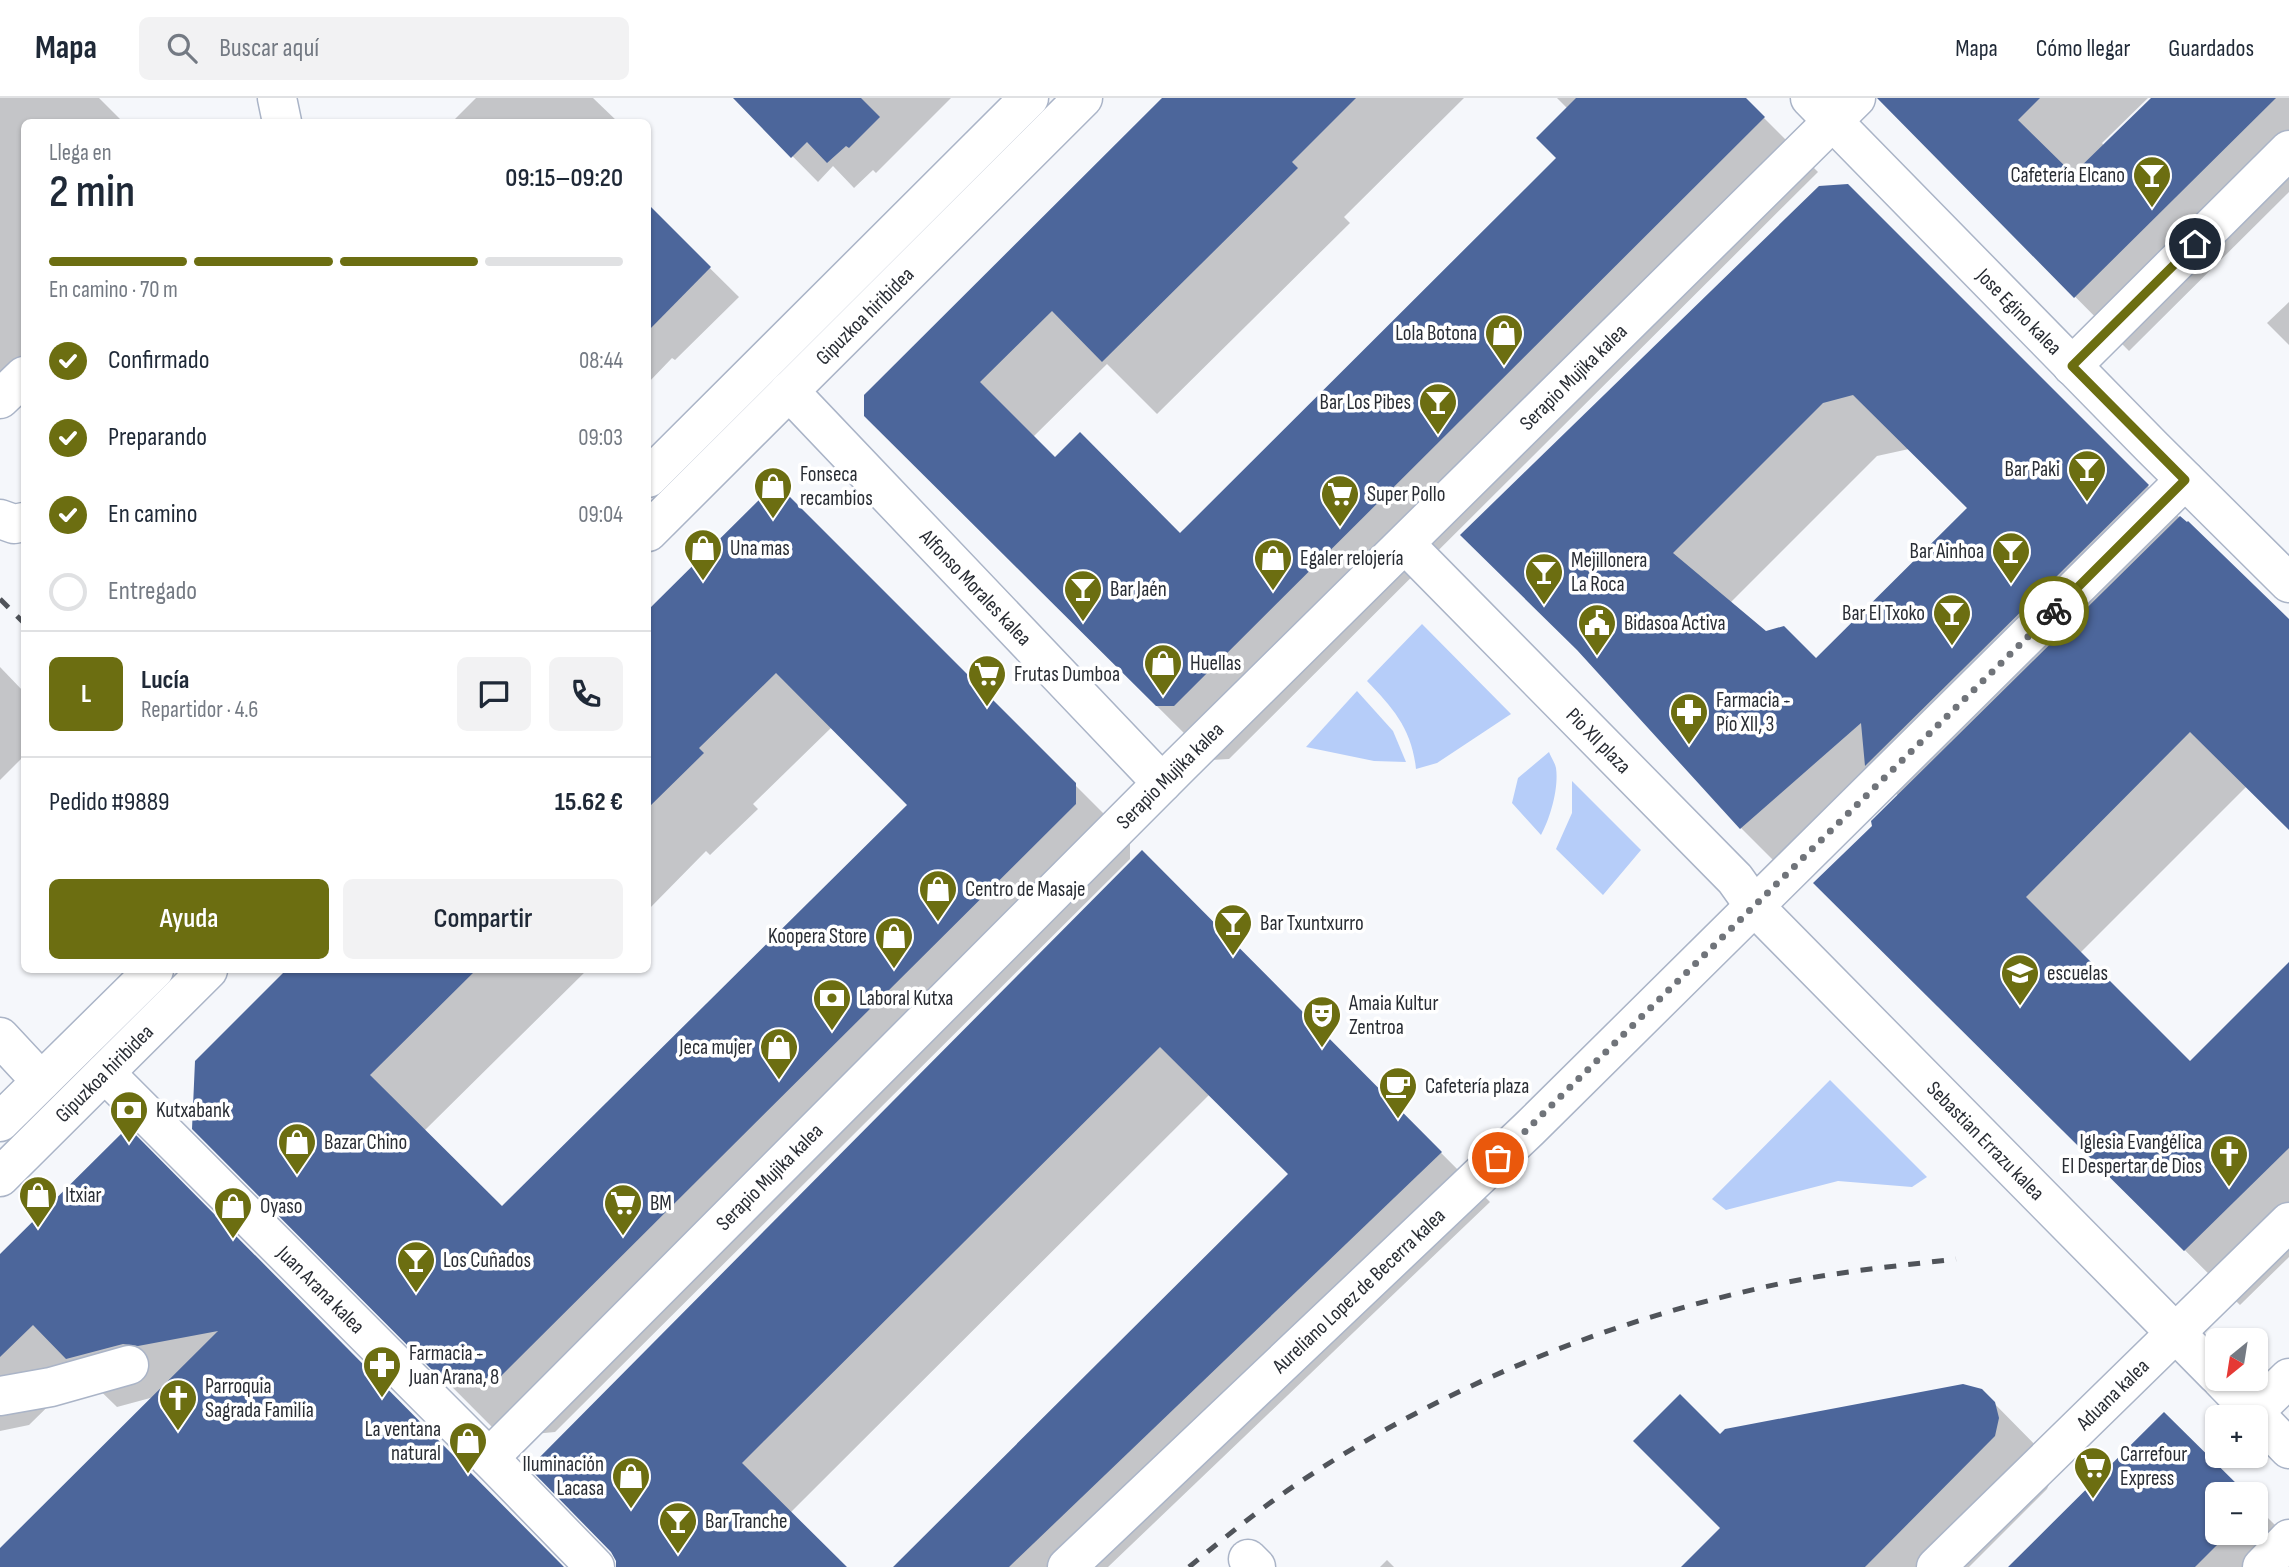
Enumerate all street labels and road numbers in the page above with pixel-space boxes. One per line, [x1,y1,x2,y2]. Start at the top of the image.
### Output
street label: Gipuzkoa hiribidea [810,262,919,370]
street label: Jose Egino kalea [1971,262,2067,360]
street label: Serapio Mujika kalea [1514,319,1632,435]
street label: Alfonso Morales kalea [914,523,1037,651]
street label: Pio XII plaza [1561,703,1636,779]
street label: Serapio Mujika kalea [1111,717,1229,834]
street label: Gipuzkoa hiribidea [50,1019,158,1127]
street label: Sebastian Errazu kalea [1922,1076,2050,1205]
street label: Serapio Mujika kalea [711,1118,828,1236]
street label: Aureliano Lopez de Becerra kalea [1266,1203,1450,1379]
street label: Juan Arana kalea [271,1240,370,1339]
street label: Aduana kalea [2071,1353,2154,1436]

